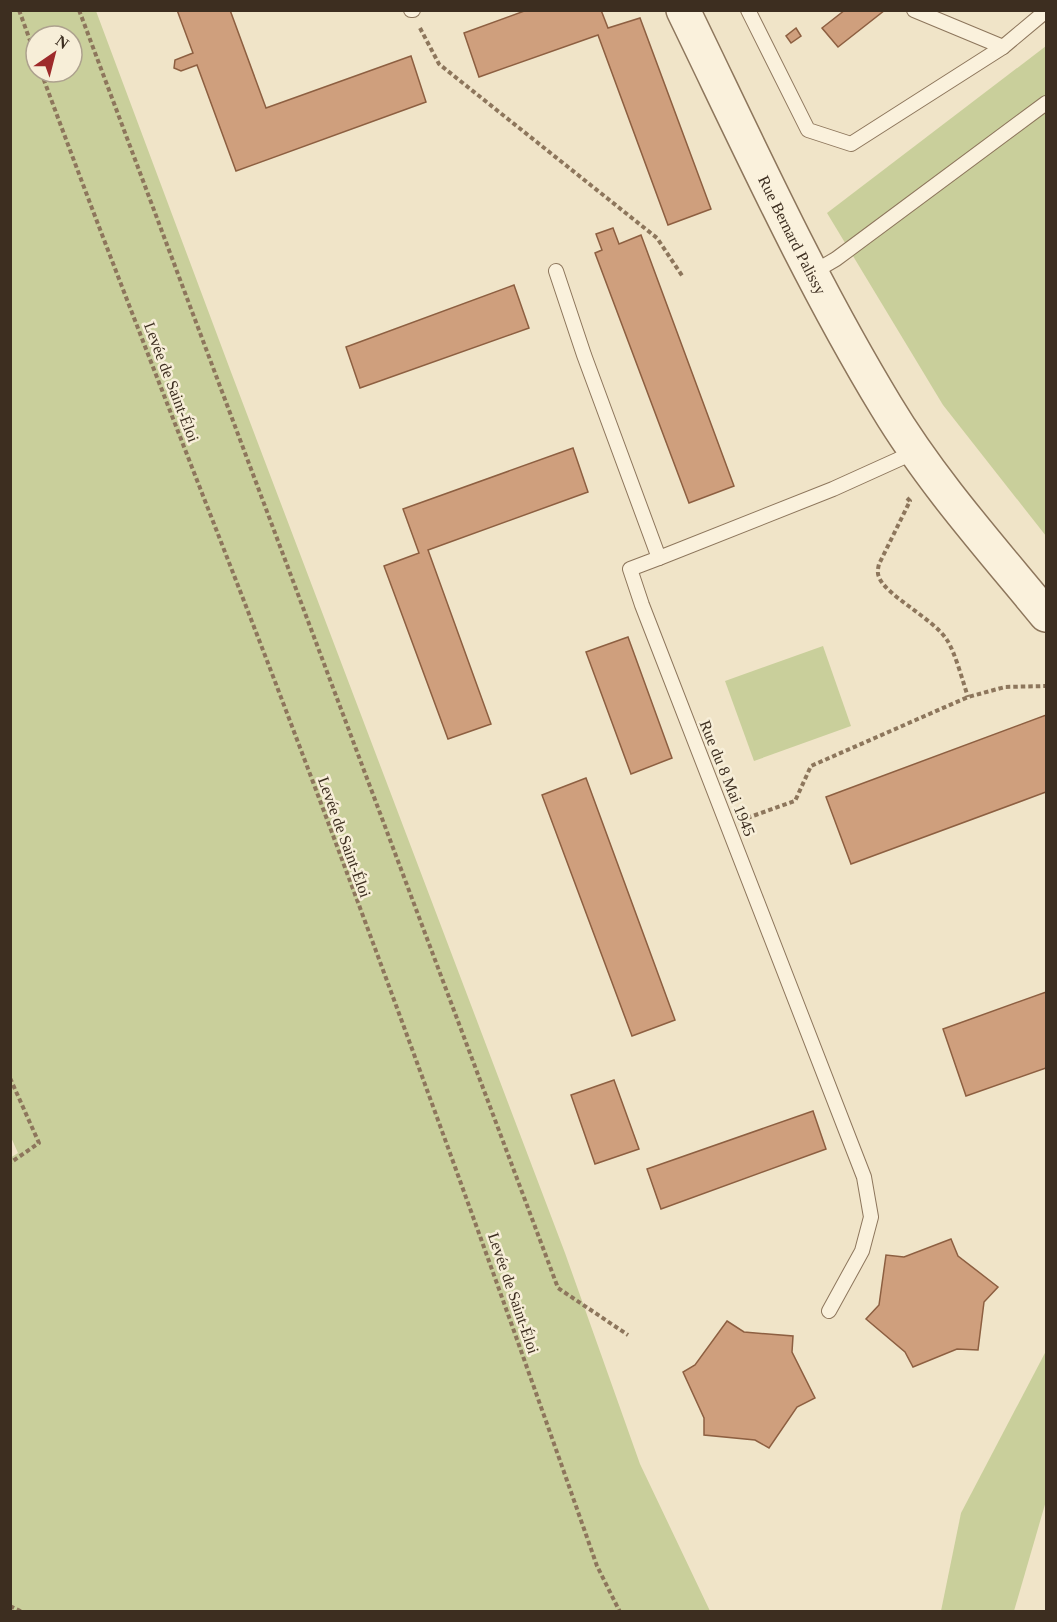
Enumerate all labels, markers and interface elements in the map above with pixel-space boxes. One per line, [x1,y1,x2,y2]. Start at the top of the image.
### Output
north arrow [24,24,84,84]
text: N [53,32,72,53]
street label: Rue Bernard Palissy [755,173,829,298]
street label: Levée de Saint-Éloi [141,319,203,445]
street label: Rue du 8 Mai 1945 [697,718,759,839]
street label: Levée de Saint-Éloi [315,774,375,900]
street label: Levée de Saint-Éloi [485,1230,543,1357]

